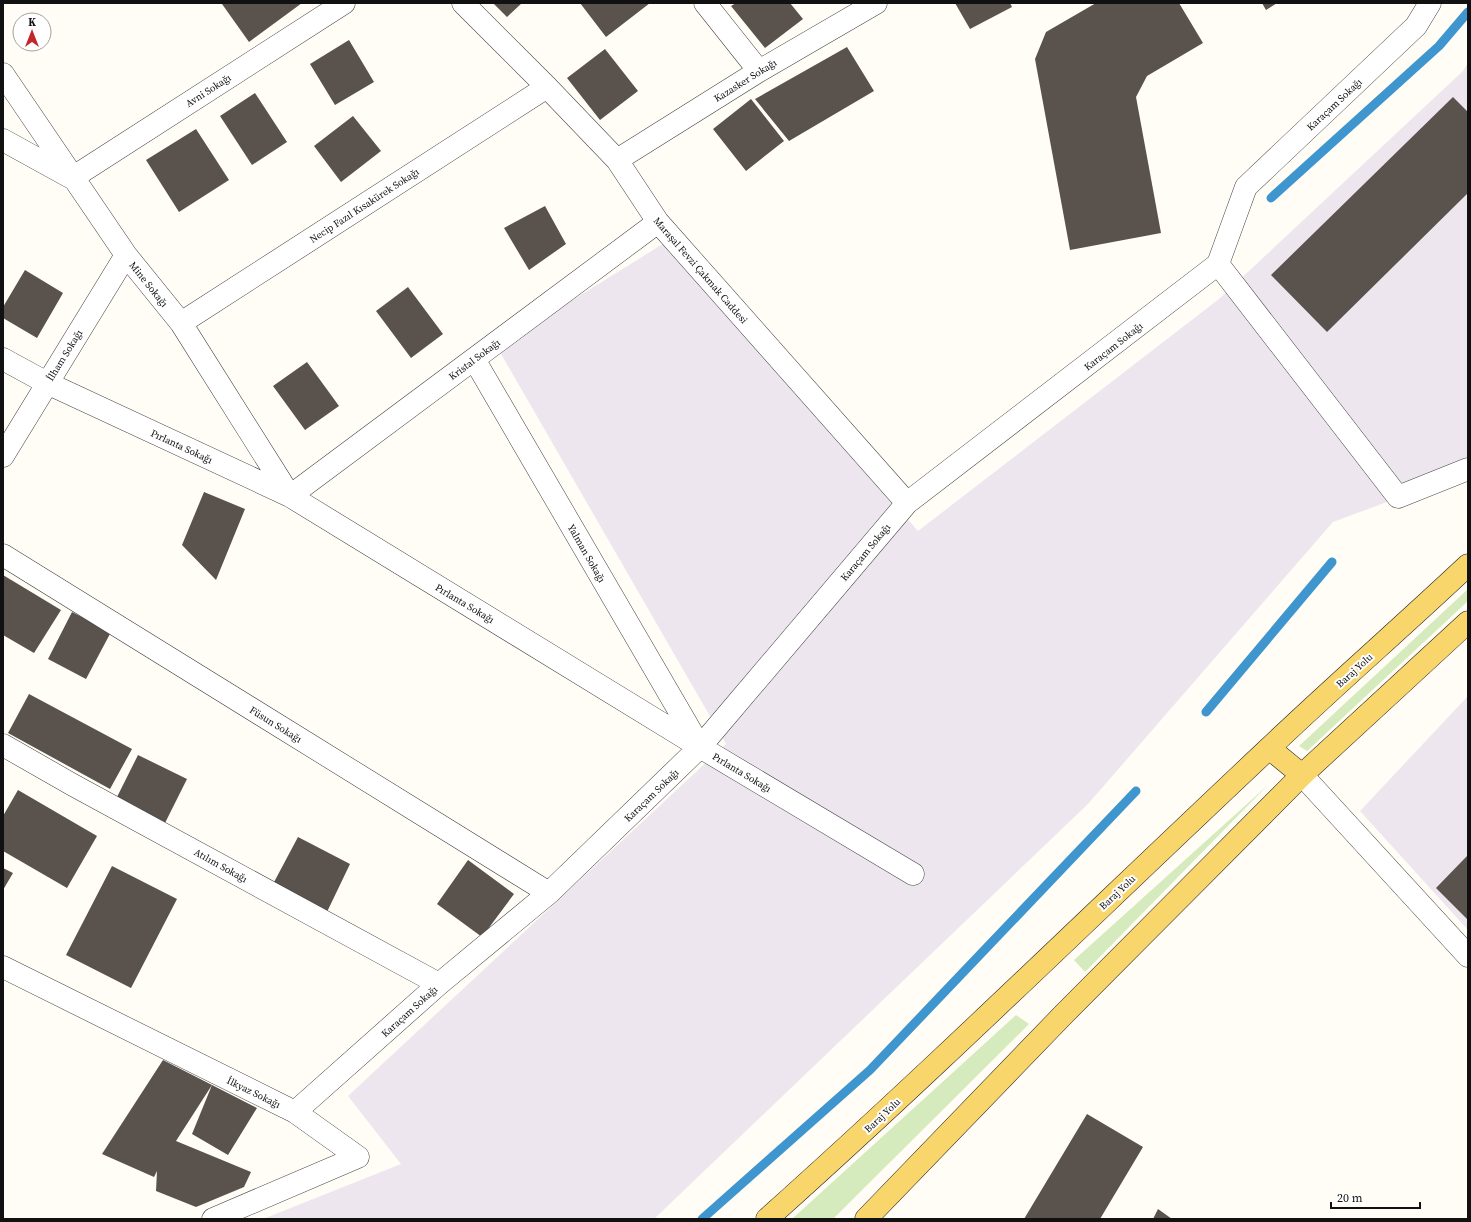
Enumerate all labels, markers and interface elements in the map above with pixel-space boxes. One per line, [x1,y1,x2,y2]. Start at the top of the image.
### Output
north arrow [12,12,52,52]
text: K [28,15,36,30]
street label: Kazasker Sokağı [711,56,779,105]
street label: Avni Sokağı [183,71,233,110]
street label: Karaçam Sokağı [1304,75,1365,133]
street label: Necip Fazıl Kısakürek Sokağı [307,165,422,246]
street label: Maraşal Fevzi Çakmak Caddesi [651,214,750,326]
street label: Mine Sokağı [126,259,171,310]
street label: Karaçam Sokağı [1081,319,1145,373]
street label: İlham Sokağı [43,327,85,383]
street label: Kristal Sokağı [446,336,503,383]
street label: Pırlanta Sokağı [149,426,215,466]
street label: Karaçam Sokağı [838,521,893,584]
street label: Yalman Sokağı [565,522,608,585]
street label: Pırlanta Sokağı [433,581,497,626]
street label: Baraj Yolu [1333,650,1375,690]
street label: Füsun Sokağı [247,703,304,746]
street label: Pırlanta Sokağı [710,750,774,795]
street label: Karaçam Sokağı [621,766,681,825]
street label: Atılım Sokağı [192,845,250,885]
street label: Baraj Yolu [1096,872,1138,912]
street label: Karaçam Sokağı [379,983,440,1040]
street label: İlkyaz Sokağı [225,1074,283,1111]
street label: Baraj Yolu [861,1095,903,1135]
scale bar [1331,1184,1420,1210]
text: 20 m [1337,1190,1363,1206]

